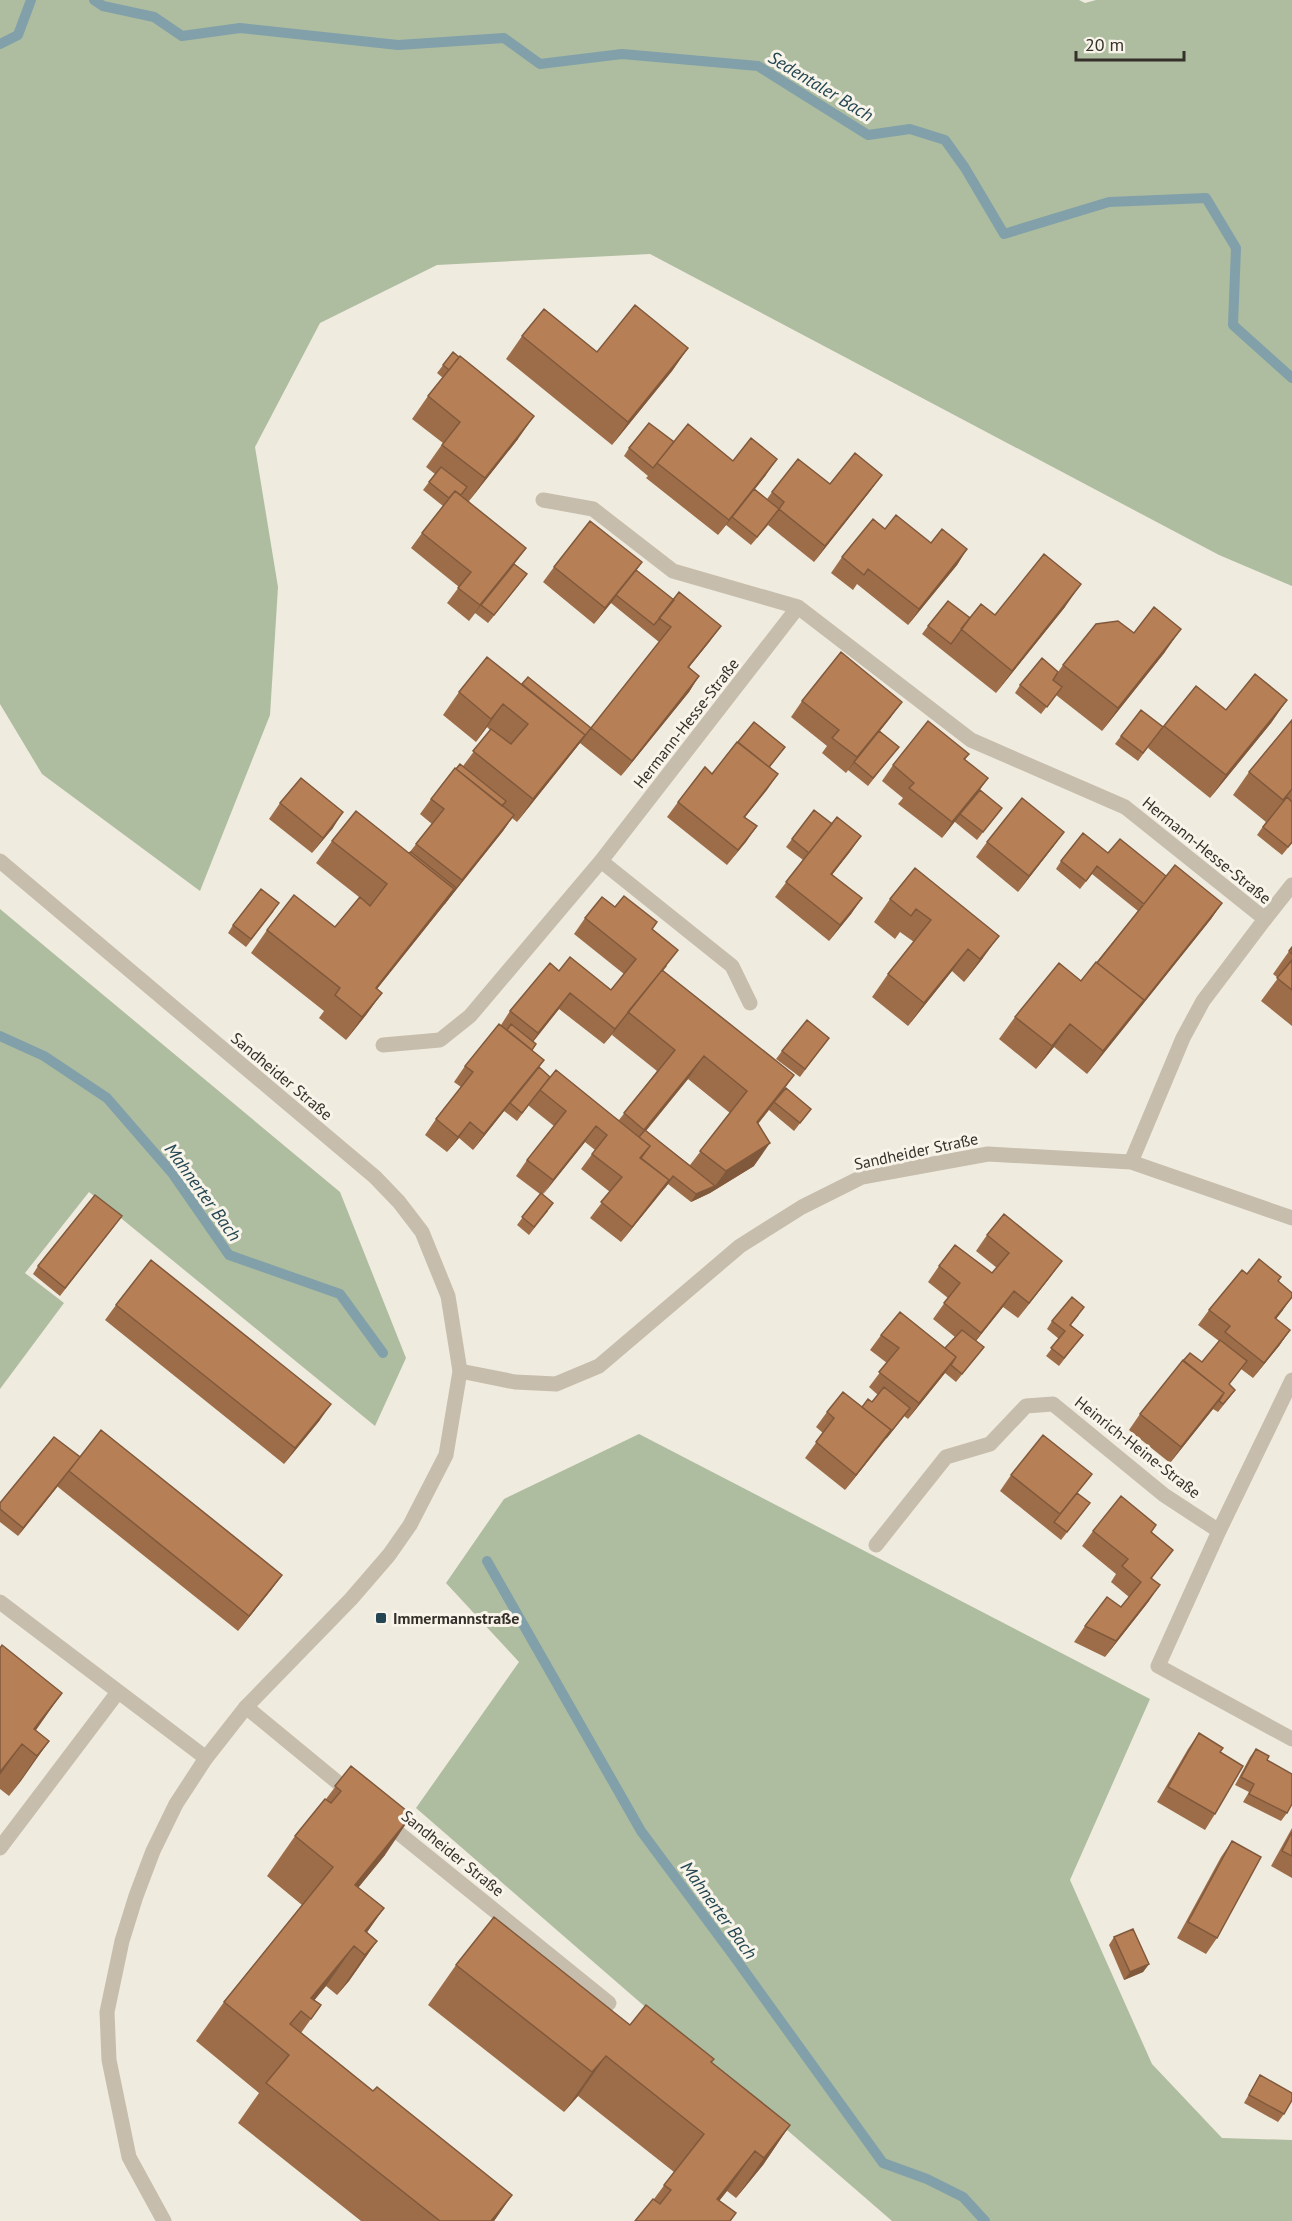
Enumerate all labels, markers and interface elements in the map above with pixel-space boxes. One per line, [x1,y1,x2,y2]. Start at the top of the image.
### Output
scale bar [1076,24,1184,62]
text: 20 m [1085,33,1124,56]
water label: Sedentaler Bach [764,46,878,126]
street label: Hermann-Hesse-Straße [629,654,743,792]
street label: Hermann-Hesse-Straße [1139,792,1275,908]
street label: Sandheider Straße [227,1028,337,1124]
street label: Sandheider Straße [852,1128,980,1174]
water label: Mahnerter Bach [160,1138,246,1246]
street label: Heinrich-Heine-Straße [1071,1392,1205,1502]
place label: Immermannstraße [393,1608,519,1628]
marker: Immermannstraße [374,1611,388,1625]
street label: Sandheider Straße [398,1805,508,1901]
water label: Mahnerter Bach [676,1856,762,1964]

